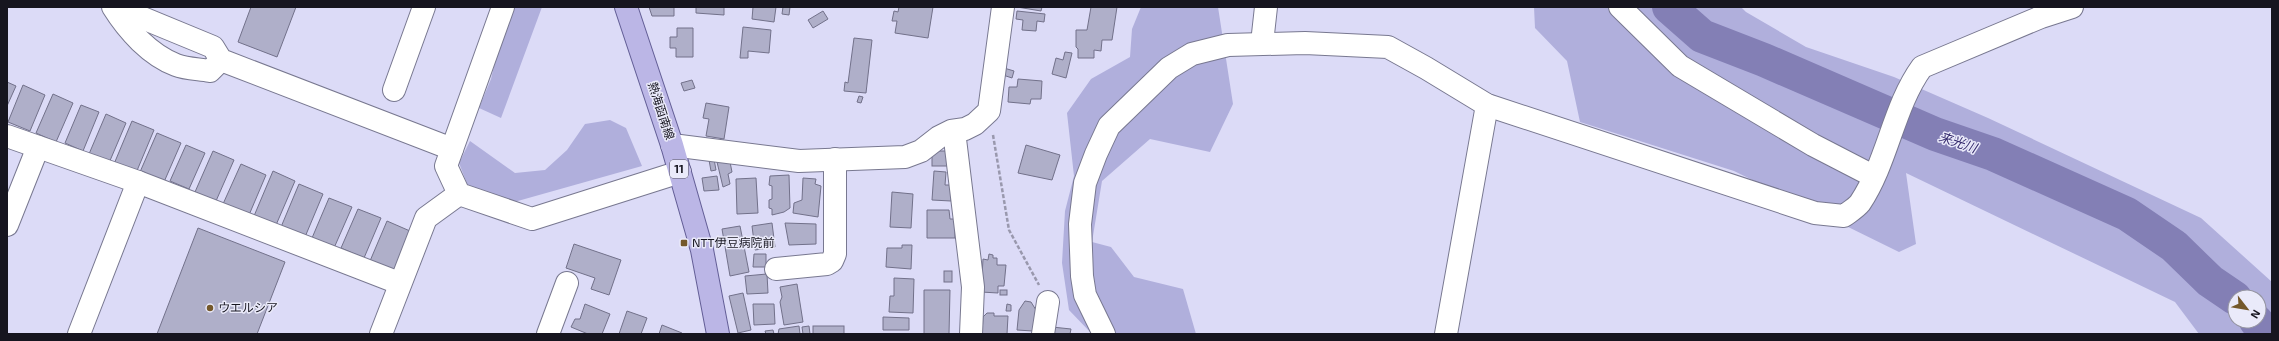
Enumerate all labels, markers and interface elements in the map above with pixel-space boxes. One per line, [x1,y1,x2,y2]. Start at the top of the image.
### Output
street label: 熱海函南線 [646,80,678,141]
water label: 来光川 [1937,128,1981,157]
road number: 11 [670,160,688,178]
place label: NTT伊豆病院前 [692,235,774,249]
marker: NTT伊豆病院前 [679,238,689,248]
north arrow [2227,289,2267,329]
place label: ウエルシア [218,300,278,314]
marker: ウエルシア [205,303,215,313]
text: N [2248,308,2264,321]

